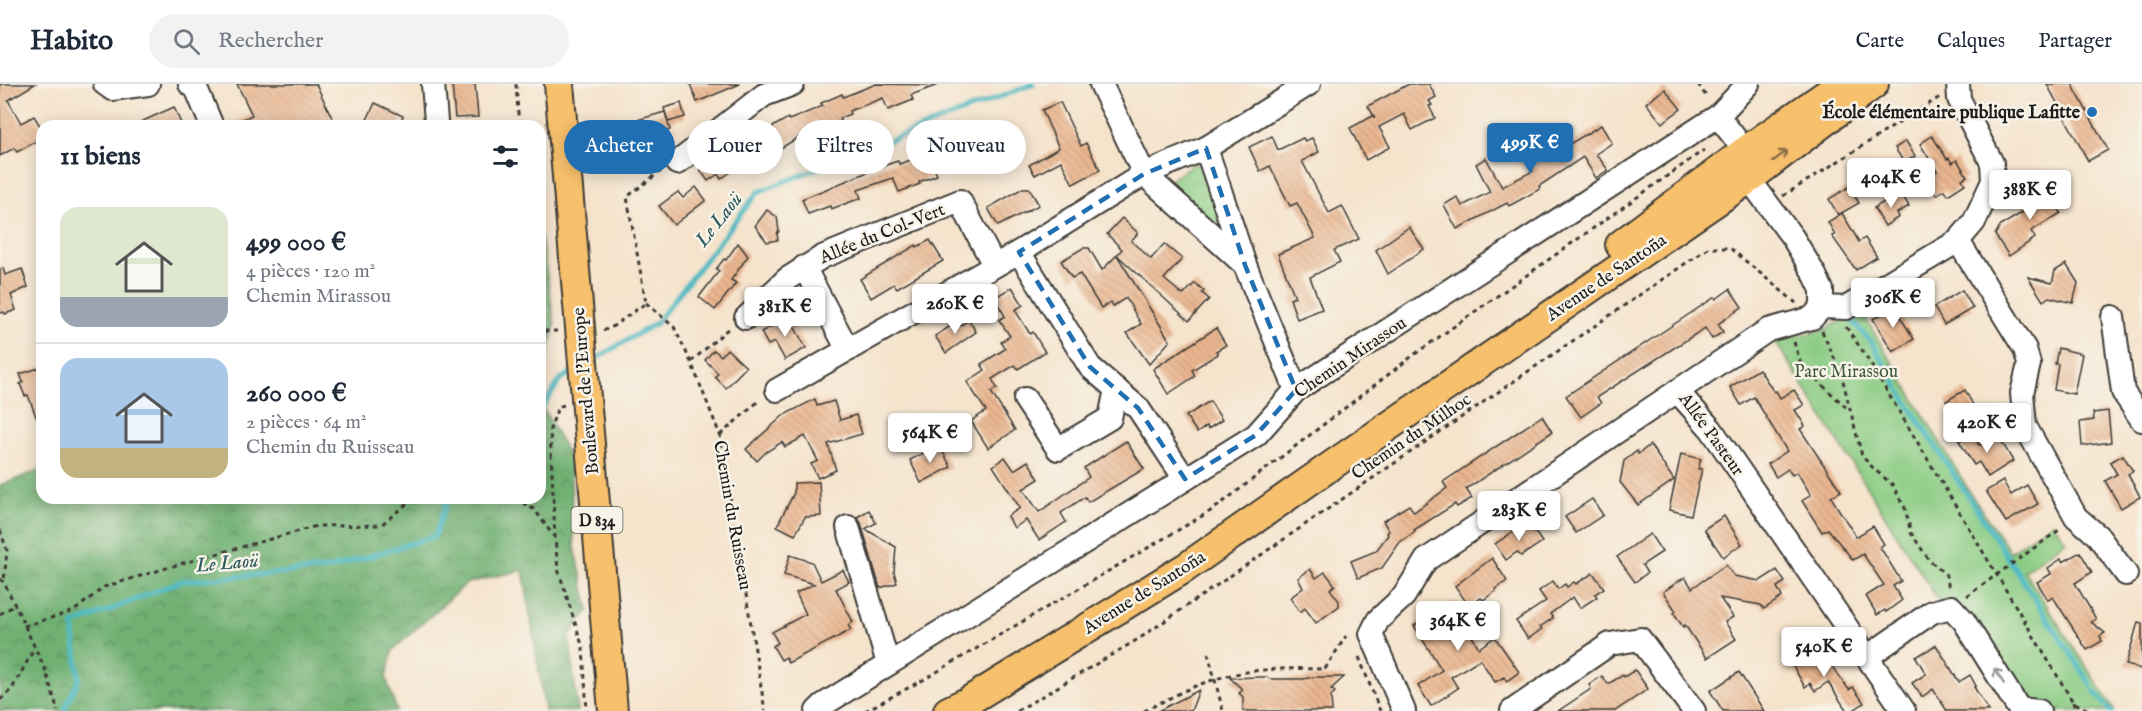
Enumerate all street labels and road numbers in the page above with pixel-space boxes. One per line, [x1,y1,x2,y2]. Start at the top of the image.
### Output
street label: Allée du Col-Vert [816,199,949,270]
street label: Avenue de Santoña [1541,229,1672,328]
street label: Boulevard de l'Europe [568,306,605,475]
street label: Chemin Mirassou [1290,312,1411,404]
street label: Allée Pasteur [1672,388,1749,481]
street label: Chemin du Milhoc [1348,389,1476,486]
street label: Chemin du Ruisseau [707,439,756,592]
road number: D 834 [572,507,622,533]
street label: Avenue de Santoña [1078,546,1211,641]

